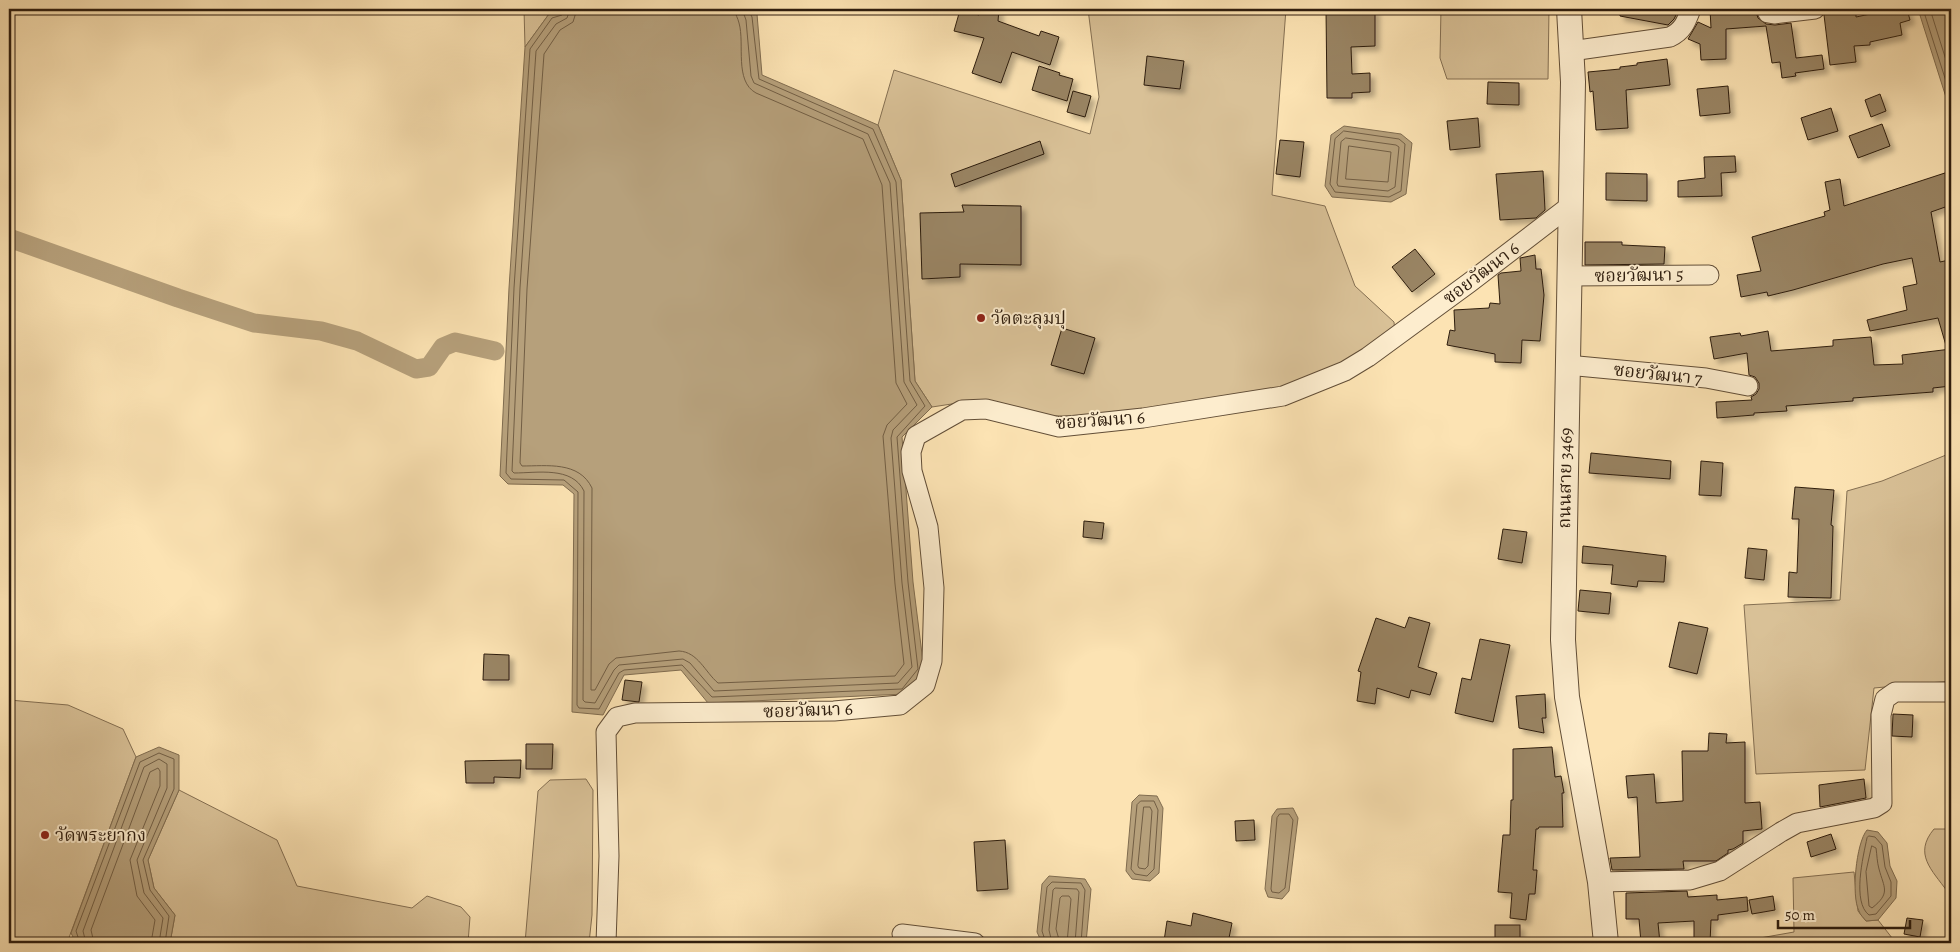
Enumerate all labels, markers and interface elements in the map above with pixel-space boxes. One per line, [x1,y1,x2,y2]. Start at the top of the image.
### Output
street label: ซอยวัฒนา 6 [1438,236,1524,310]
street label: ซอยวัฒนา 5 [1594,262,1684,288]
place label: วัดตะลุมปุ [991,306,1066,330]
marker: วัดตะลุมปุ [975,312,987,324]
street label: ซอยวัฒนา 7 [1612,357,1704,391]
street label: ซอยวัฒนา 6 [1054,405,1146,435]
street label: ถนนสาย 3469 [1552,427,1578,529]
street label: ซอยวัฒนา 6 [763,696,853,724]
place label: วัดพระยากง [55,823,146,847]
marker: วัดพระยากง [39,829,51,841]
scale bar [1778,897,1910,929]
text: 50 m [1785,905,1815,925]

